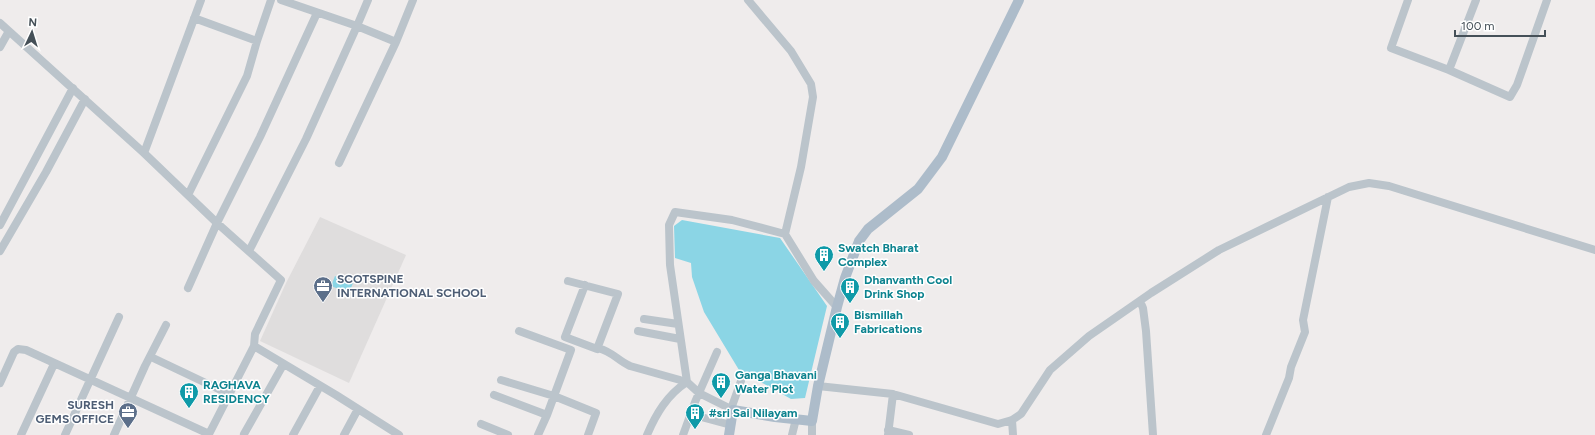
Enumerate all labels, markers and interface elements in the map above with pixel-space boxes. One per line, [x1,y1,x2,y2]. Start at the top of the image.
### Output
north arrow [12,12,52,52]
scale bar [1455,12,1545,38]
text: N [28,16,37,29]
text: 100 m [1461,19,1495,33]
place label: Swatch Bharat Complex [838,241,919,269]
building icon: Swatch Bharat Complex [813,244,835,272]
place label: SCOTSPINE INTERNATIONAL SCHOOL [337,272,487,300]
place label: Dhanvanth Cool Drink Shop [864,273,952,301]
office icon: SCOTSPINE INTERNATIONAL SCHOOL [312,275,334,303]
building icon: Dhanvanth Cool Drink Shop [839,276,861,304]
place label: Bismillah Fabrications [854,308,922,336]
building icon: Bismillah Fabrications [829,311,851,339]
place label: Ganga Bhavani Water Plot [735,368,817,396]
building icon: Ganga Bhavani Water Plot [710,371,732,399]
place label: RAGHAVA RESIDENCY [203,378,270,406]
building icon: RAGHAVA RESIDENCY [178,381,200,409]
place label: SURESH GEMS OFFICE [36,398,114,426]
office icon: SURESH GEMS OFFICE [117,401,139,429]
building icon: #sri Sai Nilayam [684,402,706,430]
place label: #sri Sai Nilayam [709,406,798,420]

